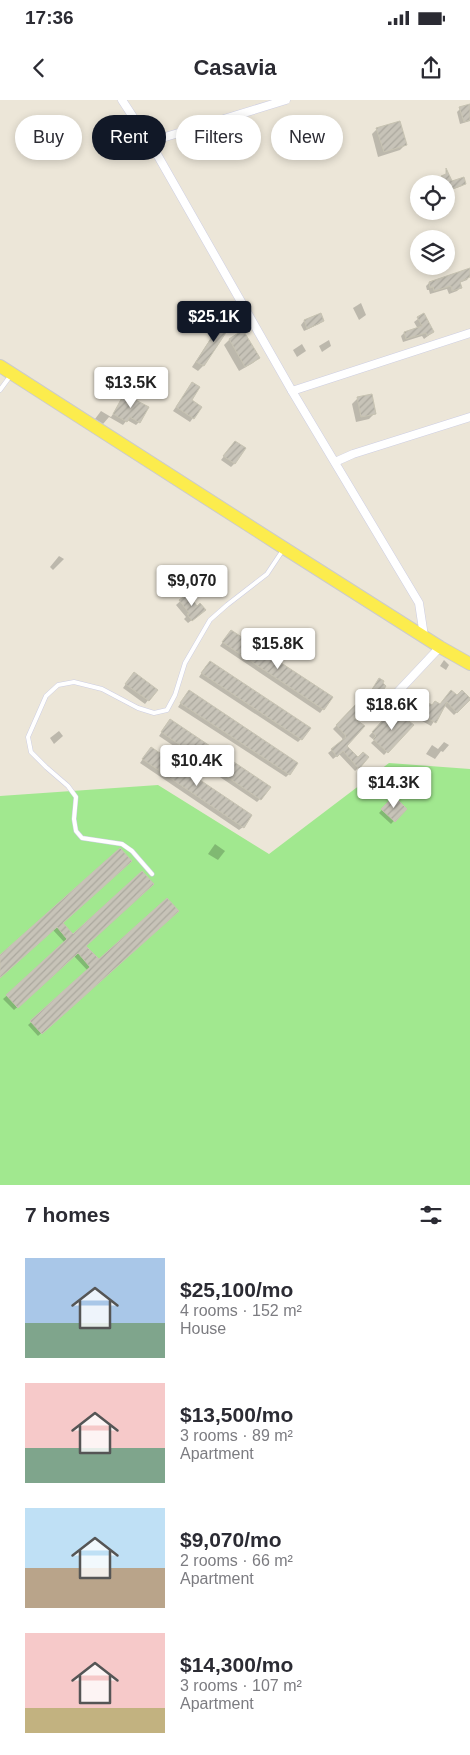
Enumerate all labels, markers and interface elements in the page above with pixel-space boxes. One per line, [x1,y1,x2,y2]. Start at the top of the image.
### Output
text: 17:36 [25,7,74,28]
icon: back [25,54,53,82]
icon: share [417,54,445,82]
text: Casavia [193,55,277,80]
chip: Buy [15,115,82,160]
chip: Rent [92,115,166,160]
chip: Filters [176,115,261,160]
chip: New [271,115,343,160]
map controls [410,175,455,275]
button: locate [410,175,455,220]
button: layers [410,230,455,275]
pin: $25.1K [173,300,255,343]
text: $25.1K [188,308,240,325]
pin: $13.5K [90,366,172,409]
text: $13.5K [105,374,157,391]
pin: $9,070 [151,564,233,607]
text: $9,070 [168,572,216,589]
pin: $15.8K [237,628,319,670]
text: $15.8K [252,635,304,652]
pin: $18.6K [351,688,433,731]
text: $18.6K [366,696,418,713]
pin: $10.4K [156,744,238,787]
text: $10.4K [171,752,223,769]
pin: $14.3K [353,766,435,809]
text: $14.3K [368,774,420,791]
icon: filters [417,1201,445,1229]
text: 7 homes [25,1203,110,1226]
icon: home [65,1278,125,1338]
text: $25,100/mo [180,1278,293,1301]
text: 4 rooms · 152 m² [180,1302,302,1319]
text: House [180,1320,226,1337]
icon: home [65,1403,125,1463]
text: $13,500/mo [180,1403,293,1426]
text: 3 rooms · 89 m² [180,1427,293,1444]
text: Apartment [180,1445,254,1462]
icon: home [65,1528,125,1588]
text: $9,070/mo [180,1528,282,1551]
text: 2 rooms · 66 m² [180,1552,293,1569]
text: Apartment [180,1570,254,1587]
icon: home [65,1653,125,1713]
text: $14,300/mo [180,1653,293,1676]
text: 3 rooms · 107 m² [180,1677,302,1694]
text: Apartment [180,1695,254,1712]

